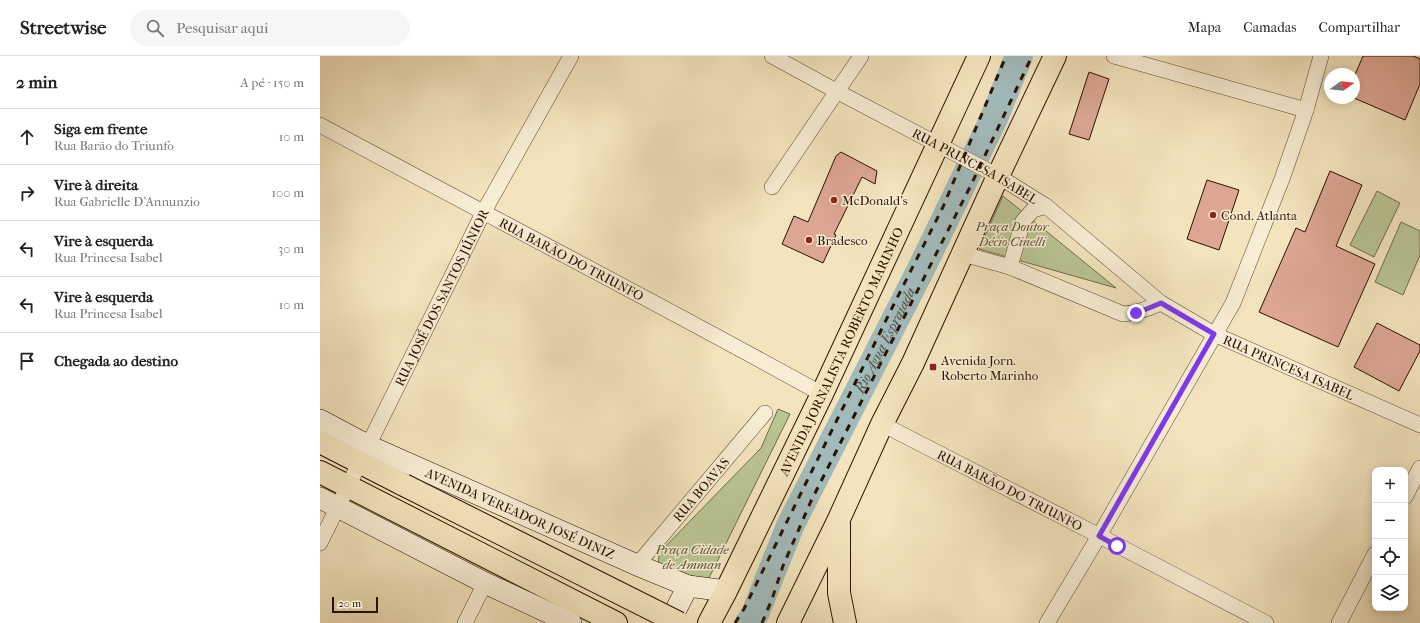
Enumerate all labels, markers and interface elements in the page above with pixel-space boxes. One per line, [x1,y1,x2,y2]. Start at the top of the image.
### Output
search box [130,10,410,46]
text: Streetwise [20,17,106,39]
icon: search [144,17,166,39]
text: Pesquisar aqui [176,19,268,37]
text: Mapa [1188,19,1221,36]
text: Camadas [1243,19,1297,36]
text: Compartilhar [1319,19,1400,36]
north arrow [1324,68,1360,104]
text: 2 min [16,72,57,92]
text: A pé · 150 m [240,75,304,90]
text: Siga em frente [54,120,147,138]
street label: RUA PRINCESA ISABEL [910,125,1041,207]
icon: ahead [16,126,38,148]
text: 10 m [279,129,304,144]
text: Rua Barão do Triunfo [54,138,174,153]
text: Vire à direita [54,176,138,194]
icon: right [16,182,38,204]
text: 100 m [271,185,304,200]
place label: McDonald's [842,193,908,208]
text: Rua Gabrielle D'Annunzio [54,194,200,209]
marker: McDonald's [829,195,839,205]
street label: RUA JOSÉ DOS SANTOS JÚNIOR [392,206,492,389]
place label: Cond. Atlanta [1221,208,1298,223]
marker: Cond. Atlanta [1208,210,1218,220]
street label: RUA BARÃO DO TRIUNFO [497,215,646,304]
park label: Praça Doutor Décio Cinelli [975,219,1050,249]
street label: AVENIDA JORNALISTA ROBERTO MARINHO [776,225,906,479]
text: Vire à esquerda [54,232,153,250]
place label: Bradesco [817,233,868,248]
marker: Bradesco [804,235,814,245]
icon: left [16,238,38,260]
text: 30 m [278,241,304,256]
text: Rua Princesa Isabel [54,250,163,265]
water label: Rio Água Espraiada [851,285,919,397]
text: Vire à esquerda [54,288,153,306]
icon: left [16,294,38,316]
text: 10 m [279,297,304,312]
route end [1127,304,1145,322]
text: Rua Princesa Isabel [54,306,163,321]
street label: RUA PRINCESA ISABEL [1221,332,1356,403]
icon: arrive [16,350,38,372]
text: Chegada ao destino [54,352,178,370]
place label: Avenida Jorn. Roberto Marinho [940,353,1039,383]
marker: Avenida Jorn. Roberto Marinho [928,362,938,372]
street label: RUA BARÃO DO TRIUNFO [935,447,1085,534]
street label: RUA BOAVAS [670,454,733,525]
street label: AVENIDA VEREADOR JOSÉ DINIZ [422,465,617,562]
map controls [1372,467,1408,611]
button: + [1372,467,1408,503]
button: − [1372,503,1408,539]
route start [1108,537,1126,555]
button: locate [1372,539,1408,575]
park label: Praça Cidade de Amman [654,542,729,572]
button: layers [1372,575,1408,611]
scale bar [332,595,378,614]
text: 20 m [338,597,361,610]

